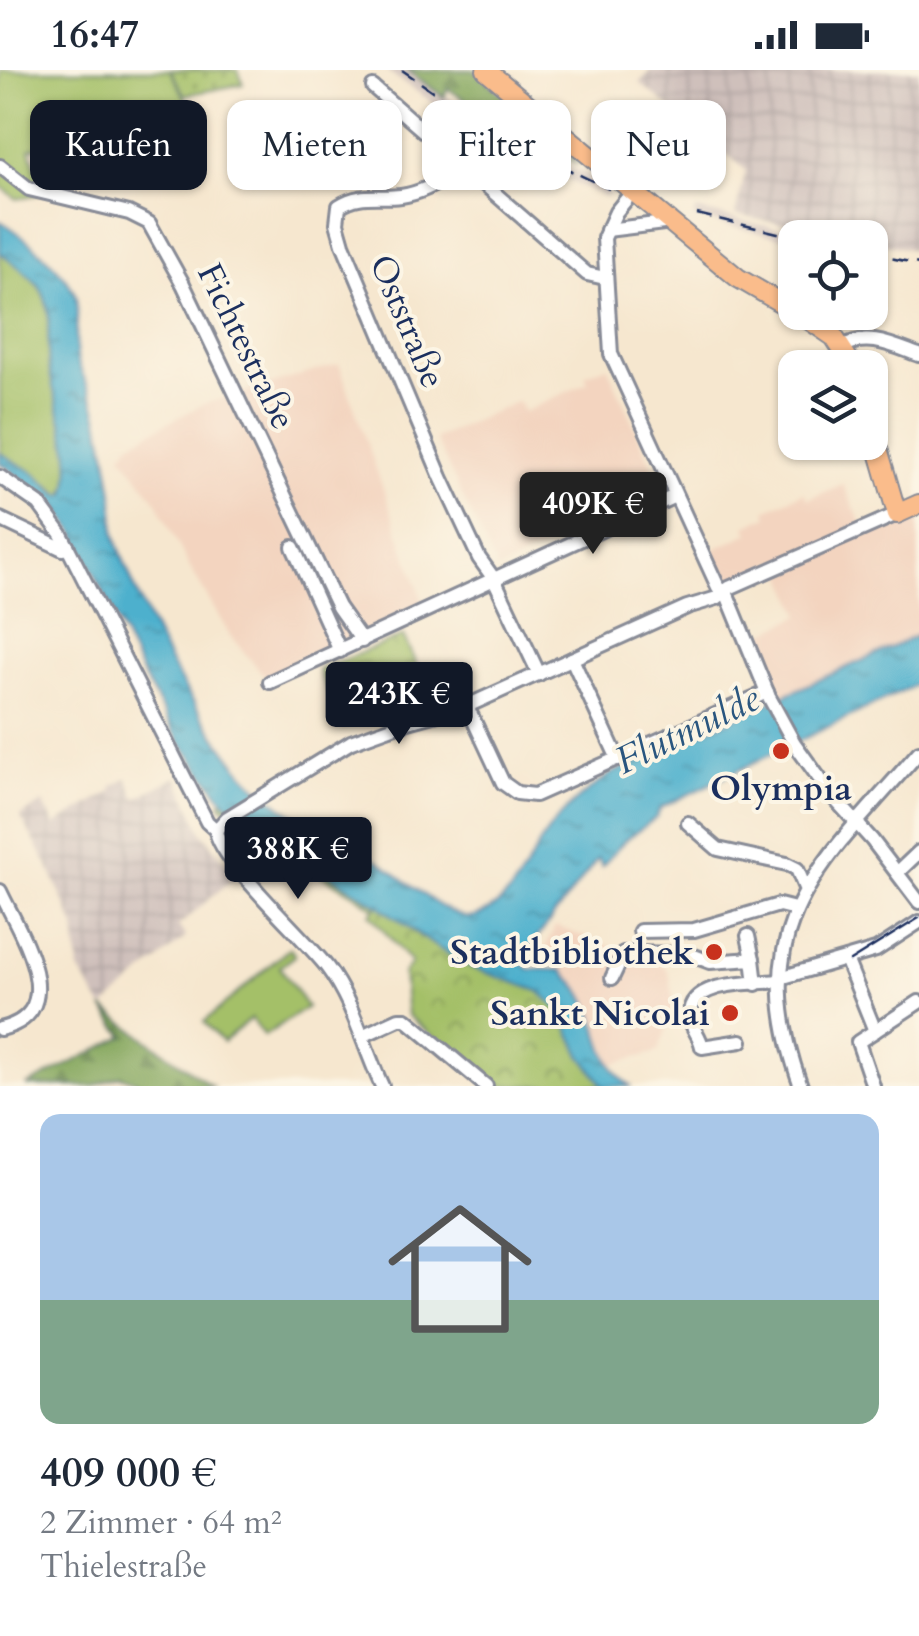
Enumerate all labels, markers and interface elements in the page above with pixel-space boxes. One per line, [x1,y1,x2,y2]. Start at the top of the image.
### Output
text: 16:47 [50,9,139,61]
chip: Kaufen [30,100,207,190]
chip: Mieten [227,100,402,190]
chip: Filter [422,100,571,190]
chip: Neu [591,100,726,190]
map controls [778,220,888,460]
button: locate [778,220,888,330]
street label: Oststraße [358,247,457,395]
street label: Fichtestraße [185,255,307,438]
button: layers [778,350,888,460]
pin: 409K € [512,472,674,557]
text: 409K € [542,482,644,526]
pin: 243K € [318,662,480,747]
text: 243K € [348,672,450,716]
water label: Flutmulde [607,673,769,787]
marker: Olympia [770,740,792,762]
place label: Olympia [710,765,852,813]
pin: 388K € [217,817,379,902]
text: 388K € [247,827,349,871]
place label: Stadtbibliothek [450,929,694,977]
marker: Stadtbibliothek [703,941,725,963]
place label: Sankt Nicolai [490,990,710,1038]
marker: Sankt Nicolai [719,1002,741,1024]
icon: home [370,1179,550,1359]
text: 409 000 € [40,1444,217,1501]
text: 2 Zimmer · 64 m² [40,1501,282,1545]
text: Thielestraße [40,1545,207,1589]

